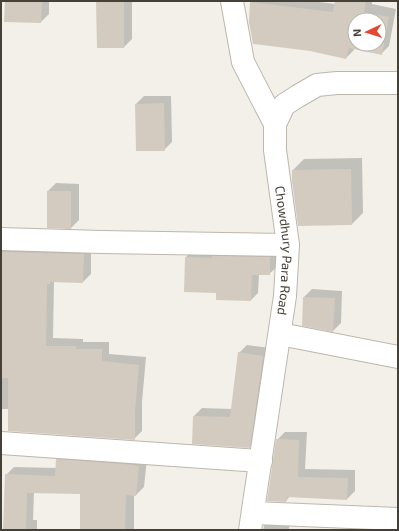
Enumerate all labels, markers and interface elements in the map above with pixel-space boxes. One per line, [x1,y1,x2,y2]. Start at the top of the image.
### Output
north arrow [347,12,387,52]
text: N [350,28,363,37]
street label: Chowdhury Para Road [272,185,296,316]

